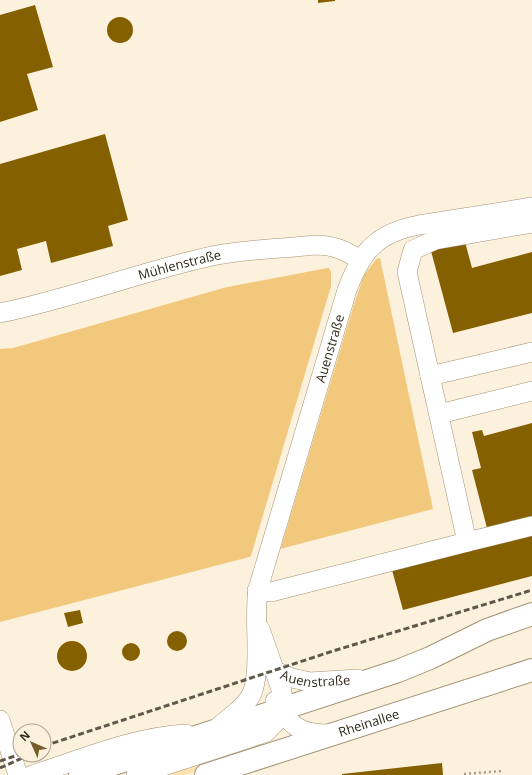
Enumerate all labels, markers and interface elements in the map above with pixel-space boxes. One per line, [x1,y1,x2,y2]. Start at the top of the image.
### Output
street label: Mühlenstraße [136,245,222,284]
street label: Auenstraße [311,312,348,385]
street label: Auenstraße [278,665,351,691]
street label: Rheinallee [336,704,402,741]
north arrow [12,723,52,763]
text: N [16,727,33,744]

